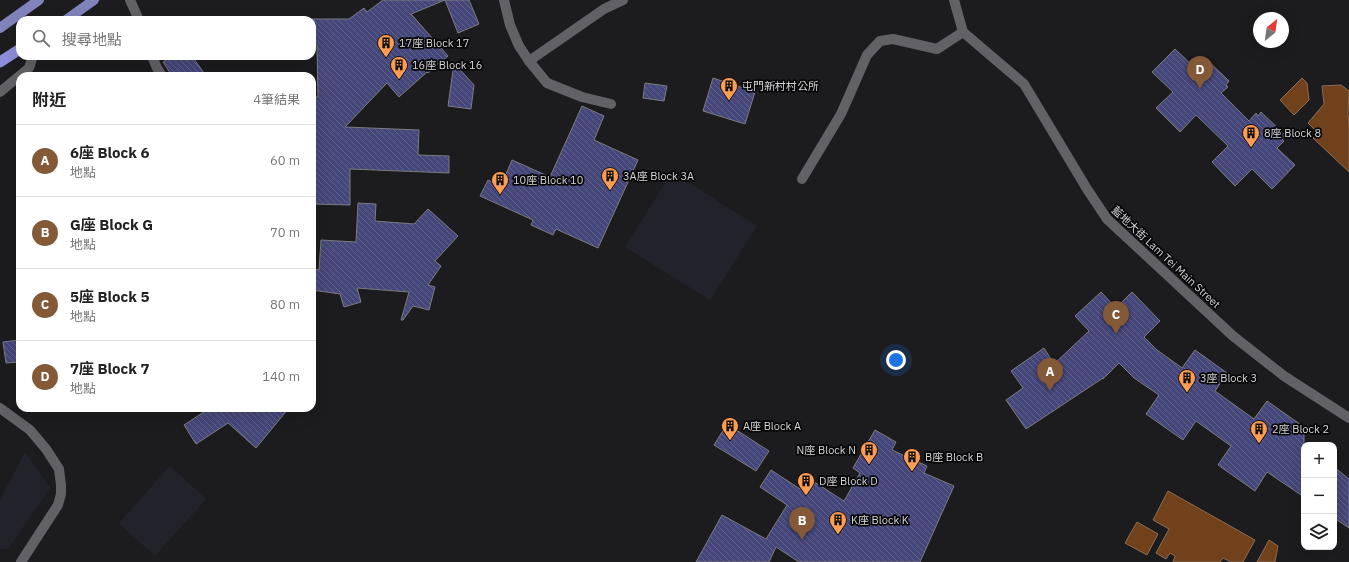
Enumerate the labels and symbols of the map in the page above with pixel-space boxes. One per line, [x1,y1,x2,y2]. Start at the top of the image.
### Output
north arrow [1253,12,1289,48]
building icon: 17座 Block 17 [376,33,396,58]
place label: 17座 Block 17 [399,36,469,50]
building icon: 16座 Block 16 [389,55,409,80]
pin: D [1187,56,1213,89]
place label: 16座 Block 16 [412,58,482,72]
building icon: 屯門新村村公所 [719,76,739,101]
place label: 屯門新村村公所 [742,79,819,93]
building icon: 8座 Block 8 [1241,123,1261,148]
place label: 8座 Block 8 [1264,126,1321,140]
building icon: 3A座 Block 3A [600,166,620,191]
place label: 3A座 Block 3A [623,169,694,183]
building icon: 10座 Block 10 [490,170,510,195]
place label: 10座 Block 10 [513,173,583,187]
street label: 藍地大街 Lam Tei Main Street [1109,203,1223,311]
pin: C [1103,301,1129,334]
your location [886,350,906,370]
pin: A [1037,358,1063,391]
building icon: 3座 Block 3 [1177,368,1197,393]
place label: 3座 Block 3 [1200,371,1257,385]
building icon: A座 Block A [720,416,740,441]
place label: A座 Block A [743,419,801,433]
building icon: 2座 Block 2 [1249,419,1269,444]
place label: 2座 Block 2 [1272,422,1329,436]
building icon: N座 Block N [859,440,879,465]
place label: N座 Block N [797,443,856,457]
building icon: B座 Block B [902,447,922,472]
place label: B座 Block B [925,450,983,464]
building icon: D座 Block D [796,471,816,496]
place label: D座 Block D [819,474,878,488]
pin: B [789,507,815,540]
building icon: K座 Block K [828,510,848,535]
place label: K座 Block K [851,513,909,527]

